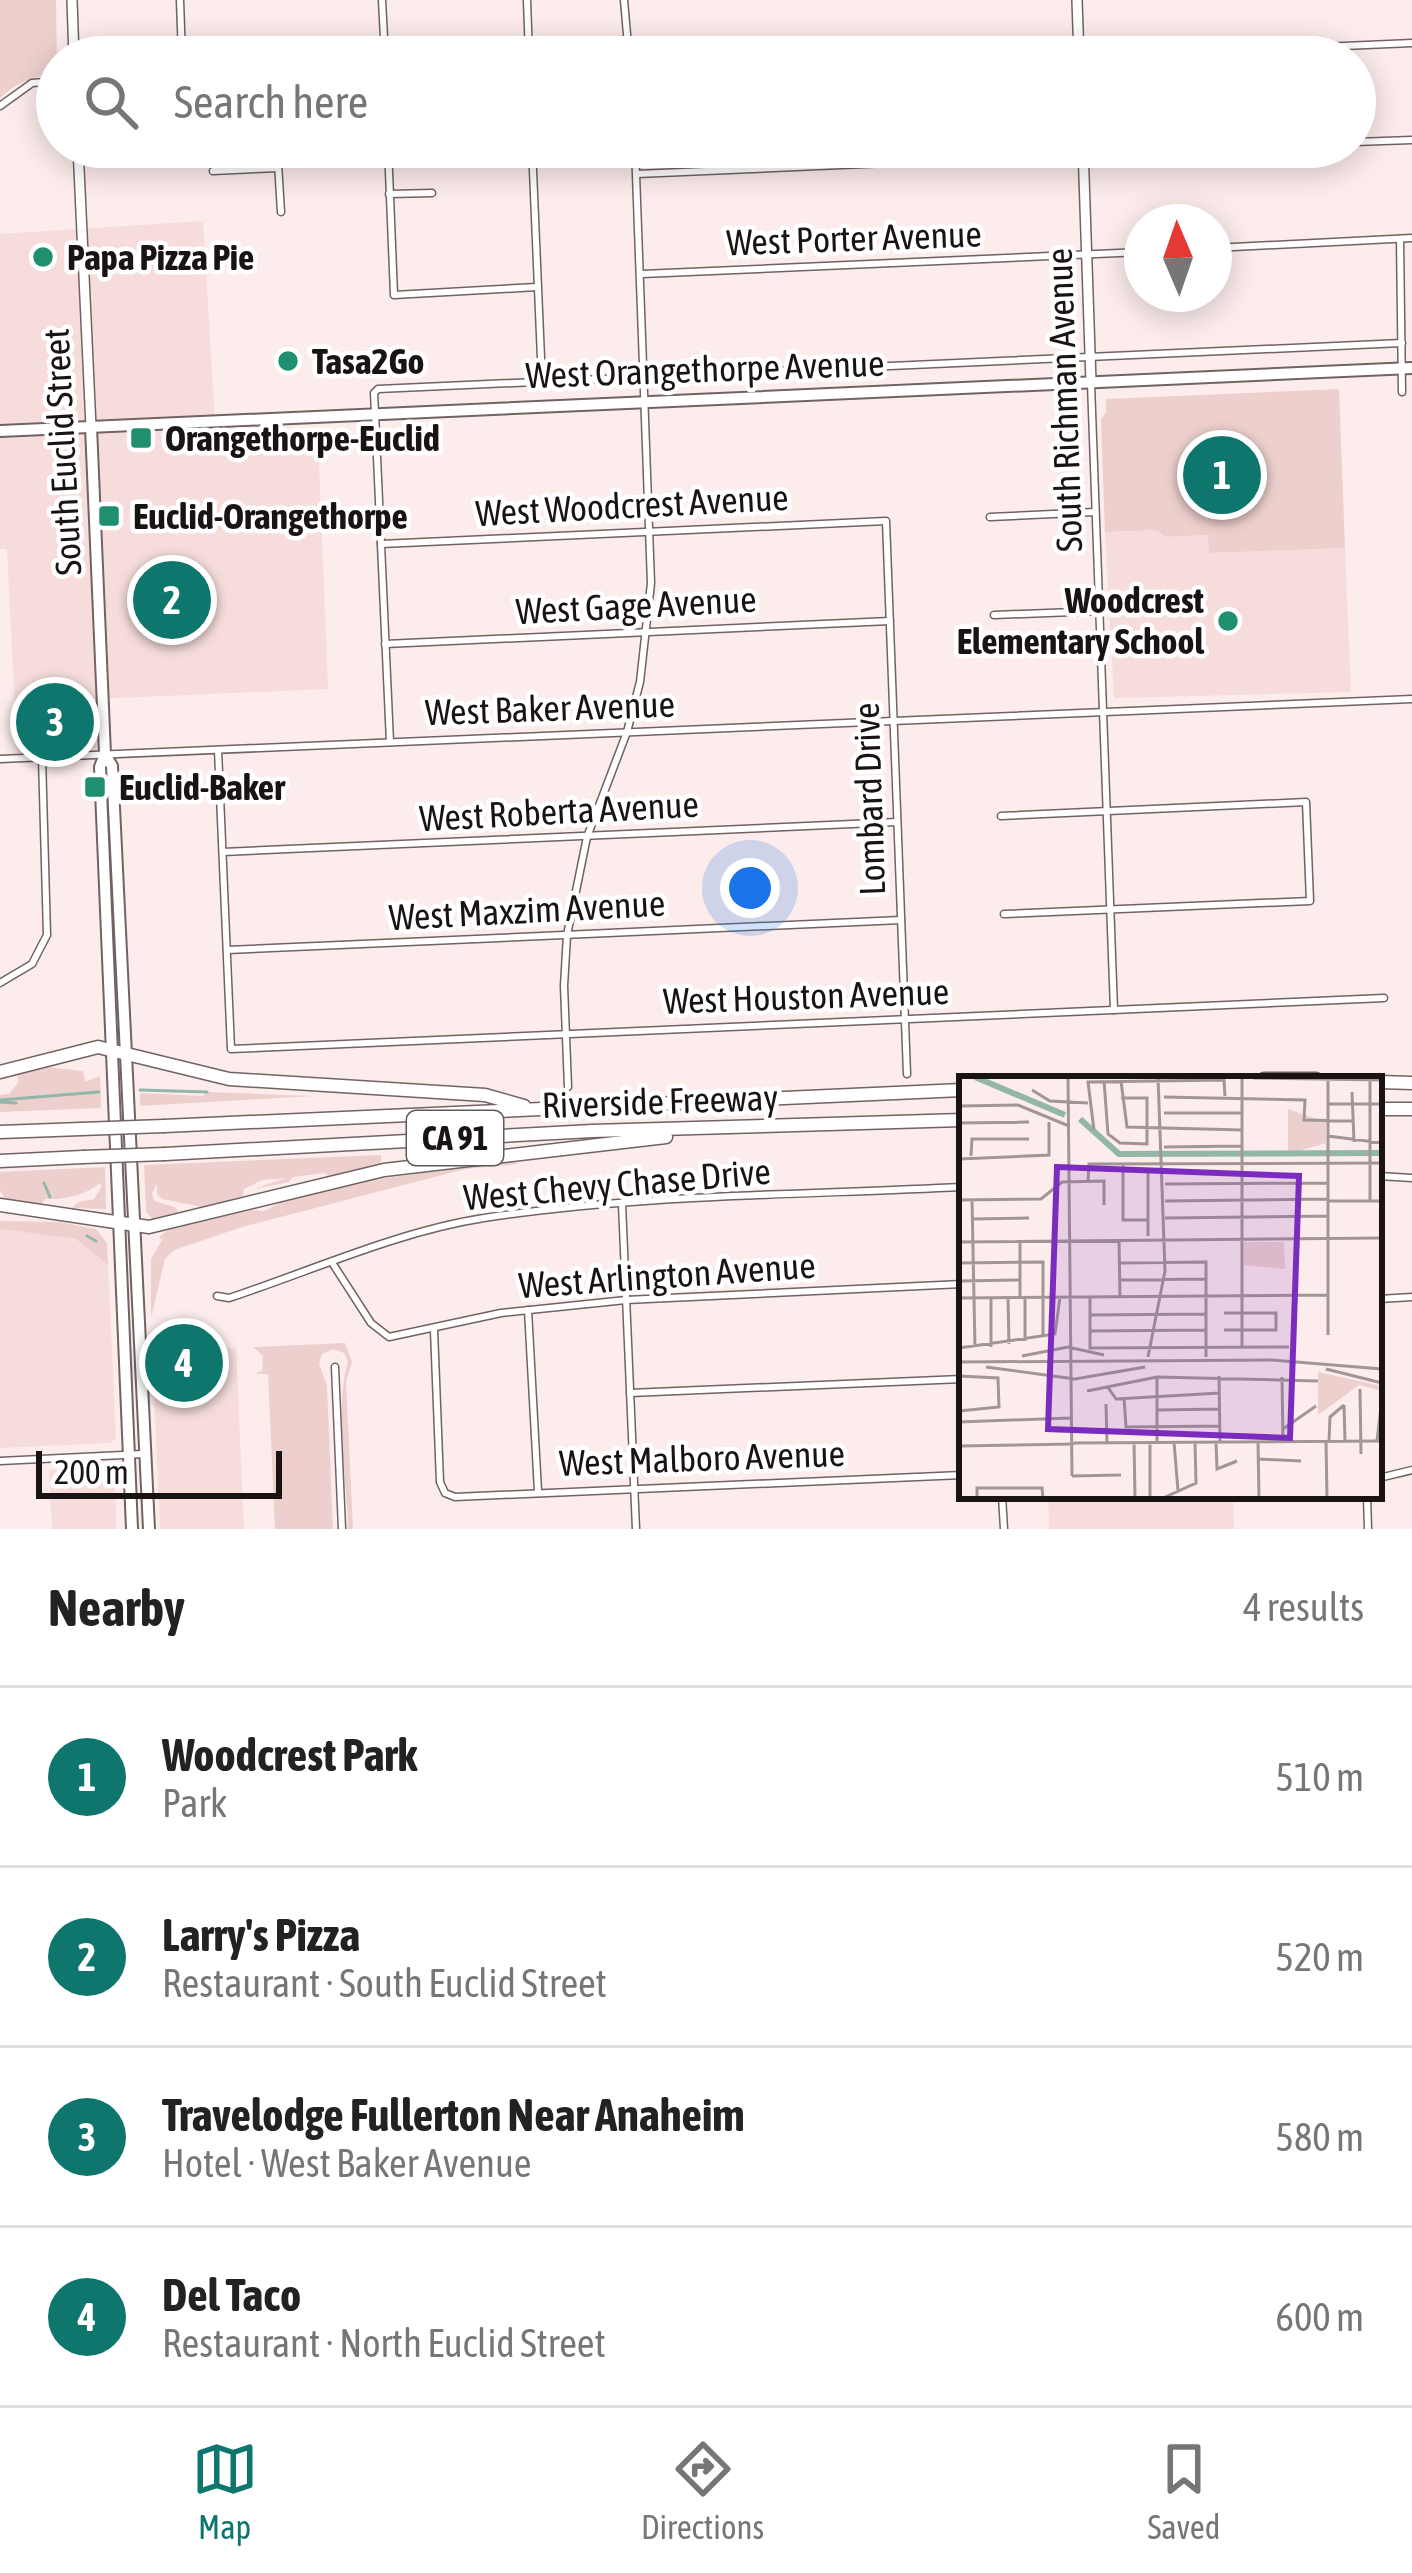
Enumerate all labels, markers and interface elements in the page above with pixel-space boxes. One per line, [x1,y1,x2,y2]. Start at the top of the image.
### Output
search box [36,36,1376,168]
icon: search [78,69,144,135]
text: Search here [174,76,368,128]
north arrow [1124,204,1232,312]
street label: West Porter Avenue [726,213,982,263]
place label: Papa Pizza Pie [67,236,254,278]
marker: Papa Pizza Pie [30,244,56,270]
street label: South Richman Avenue [1038,247,1090,553]
street label: South Euclid Street [35,328,89,576]
place label: Tasa2Go [312,340,424,382]
street label: West Orangethorpe Avenue [525,342,885,396]
marker: Tasa2Go [275,348,301,374]
place label: Orangethorpe-Euclid [165,417,440,459]
marker: Orangethorpe-Euclid [128,425,154,451]
pin: 1 [1183,430,1261,520]
street label: West Woodcrest Avenue [474,476,790,534]
place label: Euclid-Orangethorpe [133,495,408,537]
marker: Euclid-Orangethorpe [96,503,122,529]
pin: 2 [133,555,211,645]
street label: West Gage Avenue [515,578,757,632]
place label: Woodcrest Elementary School [957,579,1205,662]
marker: Woodcrest Elementary School [1215,608,1241,634]
pin: 3 [16,677,94,767]
street label: West Baker Avenue [424,683,676,733]
street label: Lombard Drive [845,702,893,896]
place label: Euclid-Baker [119,766,286,808]
marker: Euclid-Baker [82,774,108,800]
street label: West Roberta Avenue [418,783,700,839]
your location [720,858,780,918]
street label: West Maxzim Avenue [388,882,666,938]
street label: West Houston Avenue [662,970,950,1022]
street label: Riverside Freeway [541,1076,779,1126]
inset map [959,1076,1382,1499]
road number: CA 91 [407,1111,503,1165]
street label: West Chevy Chase Drive [462,1150,772,1218]
street label: West Arlington Avenue [517,1244,817,1306]
pin: 4 [145,1318,223,1408]
street label: West Malboro Avenue [558,1432,846,1484]
scale bar [36,1445,282,1498]
text: 200 m [54,1453,129,1491]
text: Nearby [48,1578,185,1637]
text: 4 results [1243,1585,1364,1629]
text: Woodcrest Park [162,1729,417,1781]
text: 1 [78,1755,96,1799]
text: 510 m [1276,1755,1364,1799]
text: Park [162,1781,227,1825]
text: Larry's Pizza [162,1909,360,1961]
text: 2 [78,1935,96,1979]
text: 520 m [1276,1935,1364,1979]
text: Restaurant · South Euclid Street [162,1961,607,2005]
text: Travelodge Fullerton Near Anaheim [162,2089,745,2141]
text: 3 [78,2115,96,2159]
text: 580 m [1276,2115,1364,2159]
text: Hotel · West Baker Avenue [162,2141,532,2185]
text: Del Taco [162,2269,301,2321]
text: 4 [78,2295,96,2339]
text: 600 m [1276,2295,1364,2339]
text: Restaurant · North Euclid Street [162,2321,606,2365]
tab: Map [192,2436,258,2546]
tab: Directions [641,2436,764,2546]
tab: Saved [1147,2436,1220,2546]

